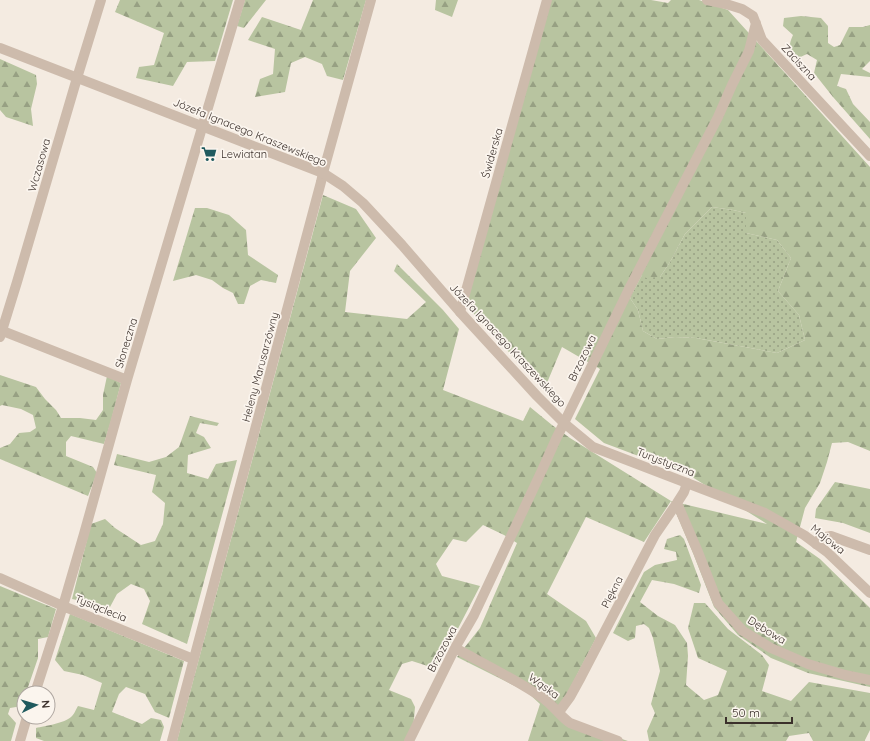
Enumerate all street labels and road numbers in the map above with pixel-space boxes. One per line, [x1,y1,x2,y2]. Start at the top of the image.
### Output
street label: Zaciszna [778,41,820,83]
street label: Józefa Ignacego Kraszewskiego [171,95,329,169]
street label: Świderska [478,126,506,180]
street label: Wczasowa [25,137,53,193]
street label: Józefa Ignacego Kraszewskiego [447,280,569,410]
street label: Heleny Marusarzówny [239,310,281,424]
street label: Słoneczna [112,316,140,370]
street label: Brzozowa [565,333,599,383]
street label: Turystyczna [635,445,697,479]
street label: Majowa [808,521,848,557]
street label: Piękna [598,574,626,610]
street label: Tysiąclecia [73,591,129,625]
street label: Dębowa [745,613,789,647]
street label: Brzozowa [424,624,460,674]
street label: Wąska [526,670,562,702]

